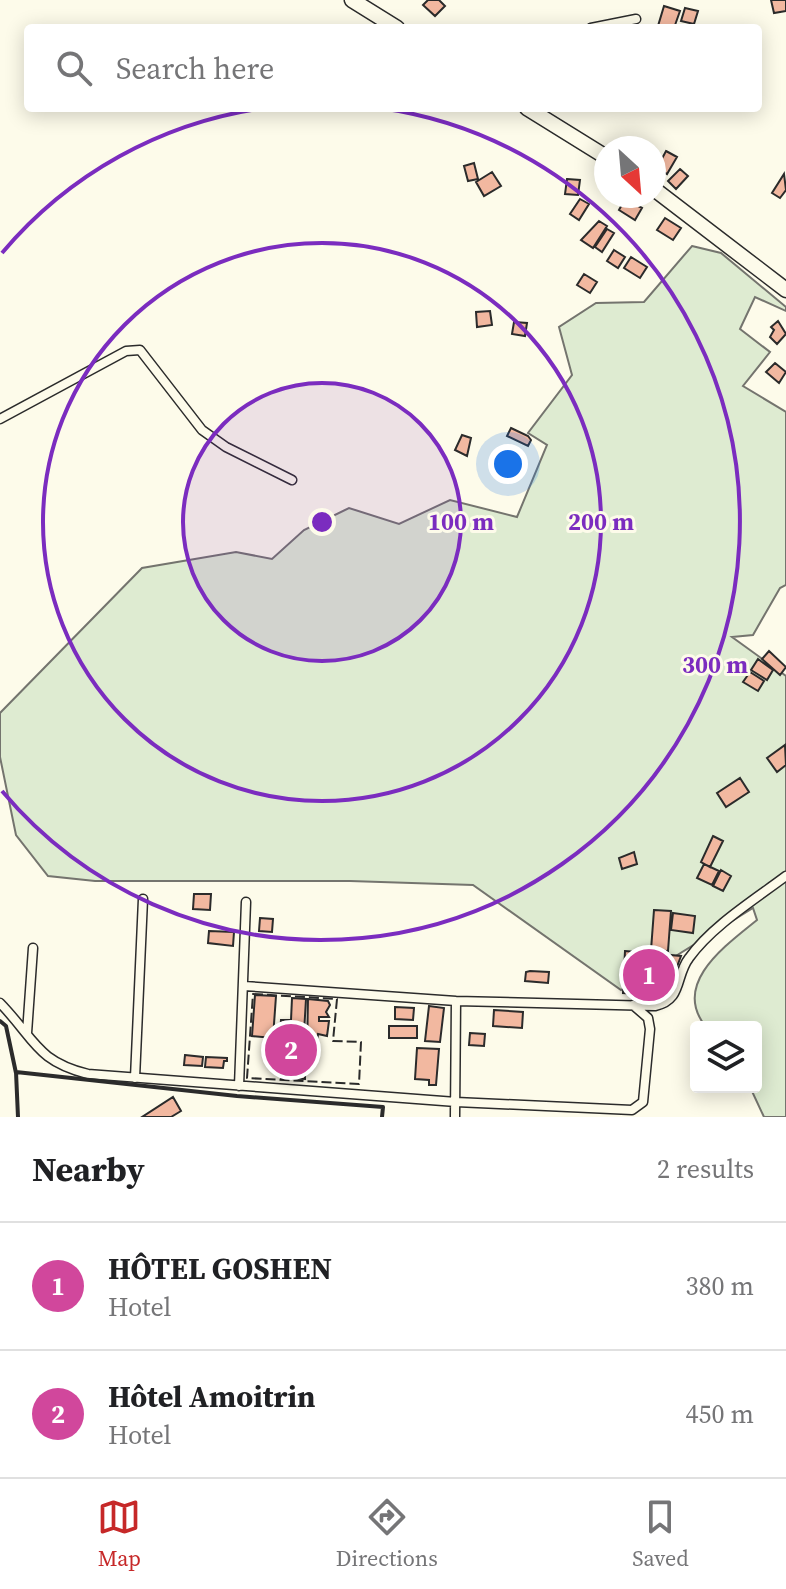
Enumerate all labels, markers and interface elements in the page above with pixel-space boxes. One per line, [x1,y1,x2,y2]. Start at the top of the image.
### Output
search box [24,24,762,112]
icon: search [52,46,96,90]
text: Search here [116,48,274,89]
north arrow [594,136,666,208]
your location [488,444,528,484]
text: 100 m [428,505,494,538]
text: 200 m [568,505,634,538]
centre of rings [308,508,336,536]
text: 300 m [682,648,748,681]
pin: 1 [623,945,675,1005]
pin: 2 [265,1020,317,1080]
map controls [690,1021,762,1093]
button: layers [690,1021,762,1093]
text: Nearby [32,1146,145,1192]
text: 2 results [657,1151,754,1187]
text: HÔTEL GOSHEN [108,1248,332,1289]
text: 1 [51,1268,65,1304]
text: 380 m [686,1268,754,1304]
text: Hotel [108,1289,171,1325]
text: Hôtel Amoitrin [108,1376,315,1417]
text: 2 [51,1396,65,1432]
text: 450 m [686,1396,754,1432]
text: Hotel [108,1417,171,1453]
tab: Map [97,1495,141,1573]
tab: Directions [336,1495,438,1573]
tab: Saved [632,1495,689,1573]

